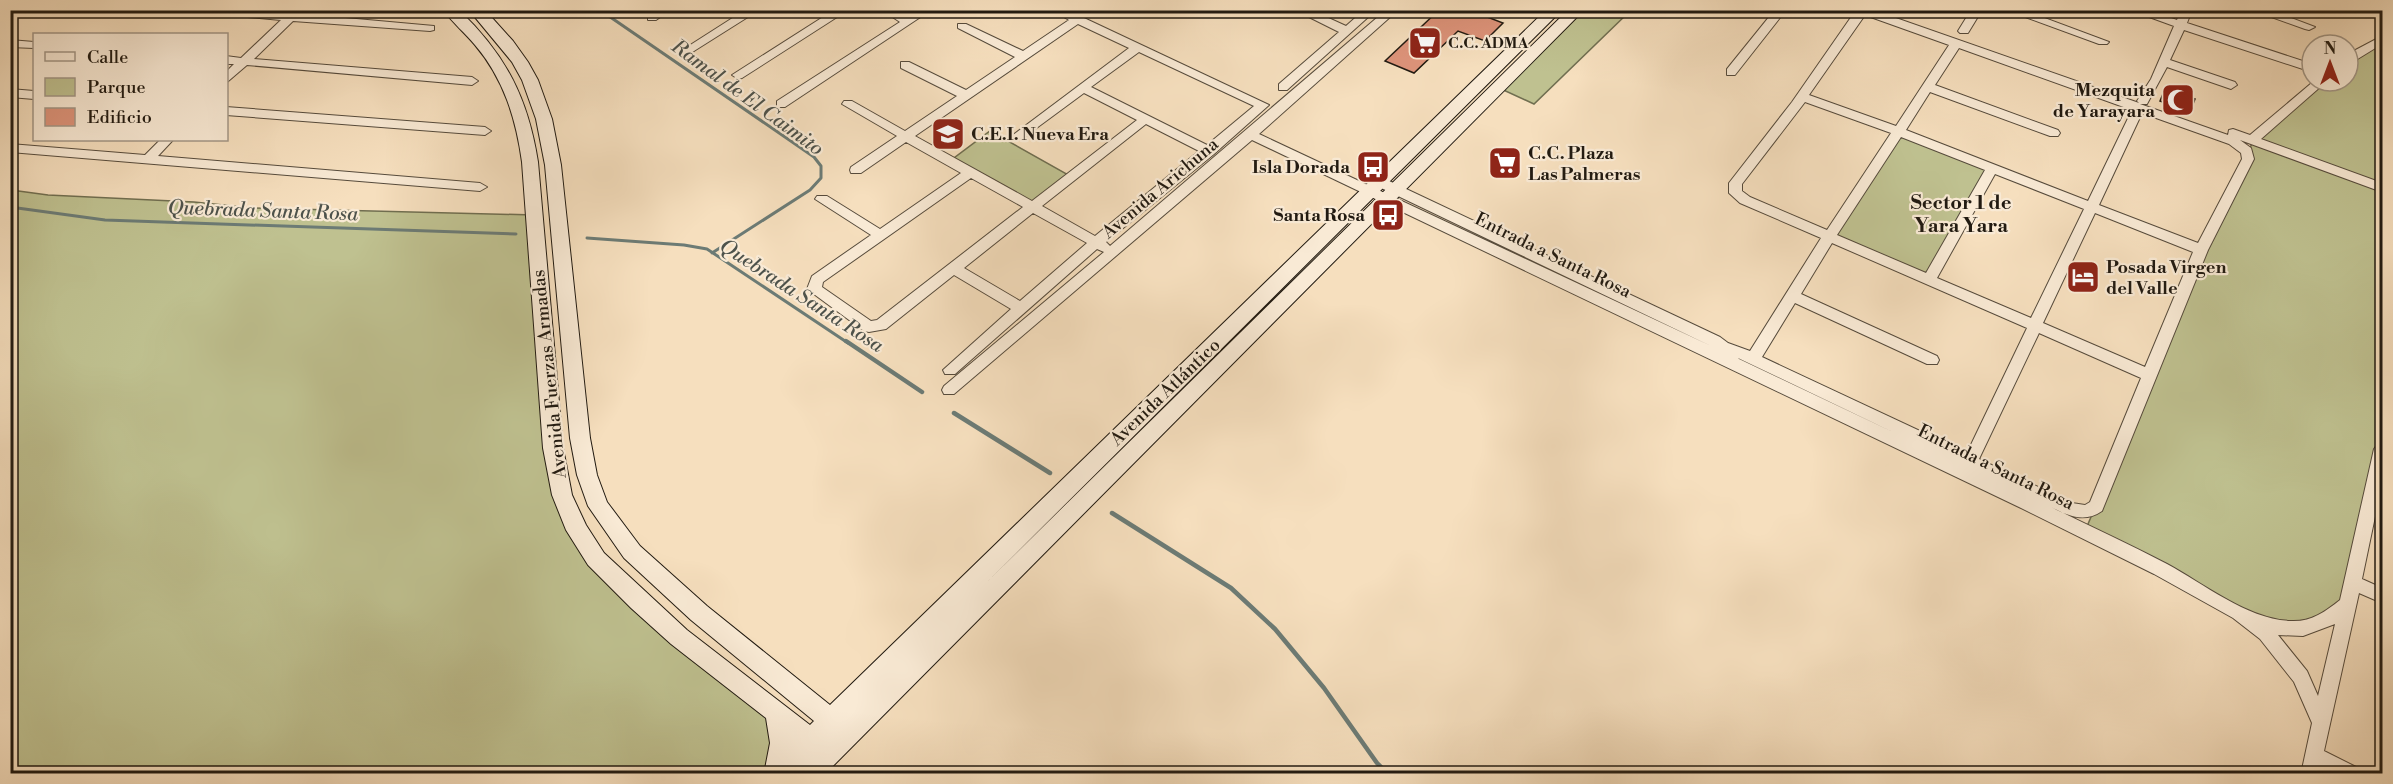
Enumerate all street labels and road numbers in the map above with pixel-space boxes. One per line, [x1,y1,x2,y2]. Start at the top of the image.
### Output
street label: Avenida Arichuna [1097,132,1224,244]
street label: Entrada a Santa Rosa [1471,208,1636,304]
street label: Avenida Fuerzas Armadas [527,268,572,480]
street label: Avenida Atlántico [1105,334,1225,452]
street label: Entrada a Santa Rosa [1914,420,2079,516]

